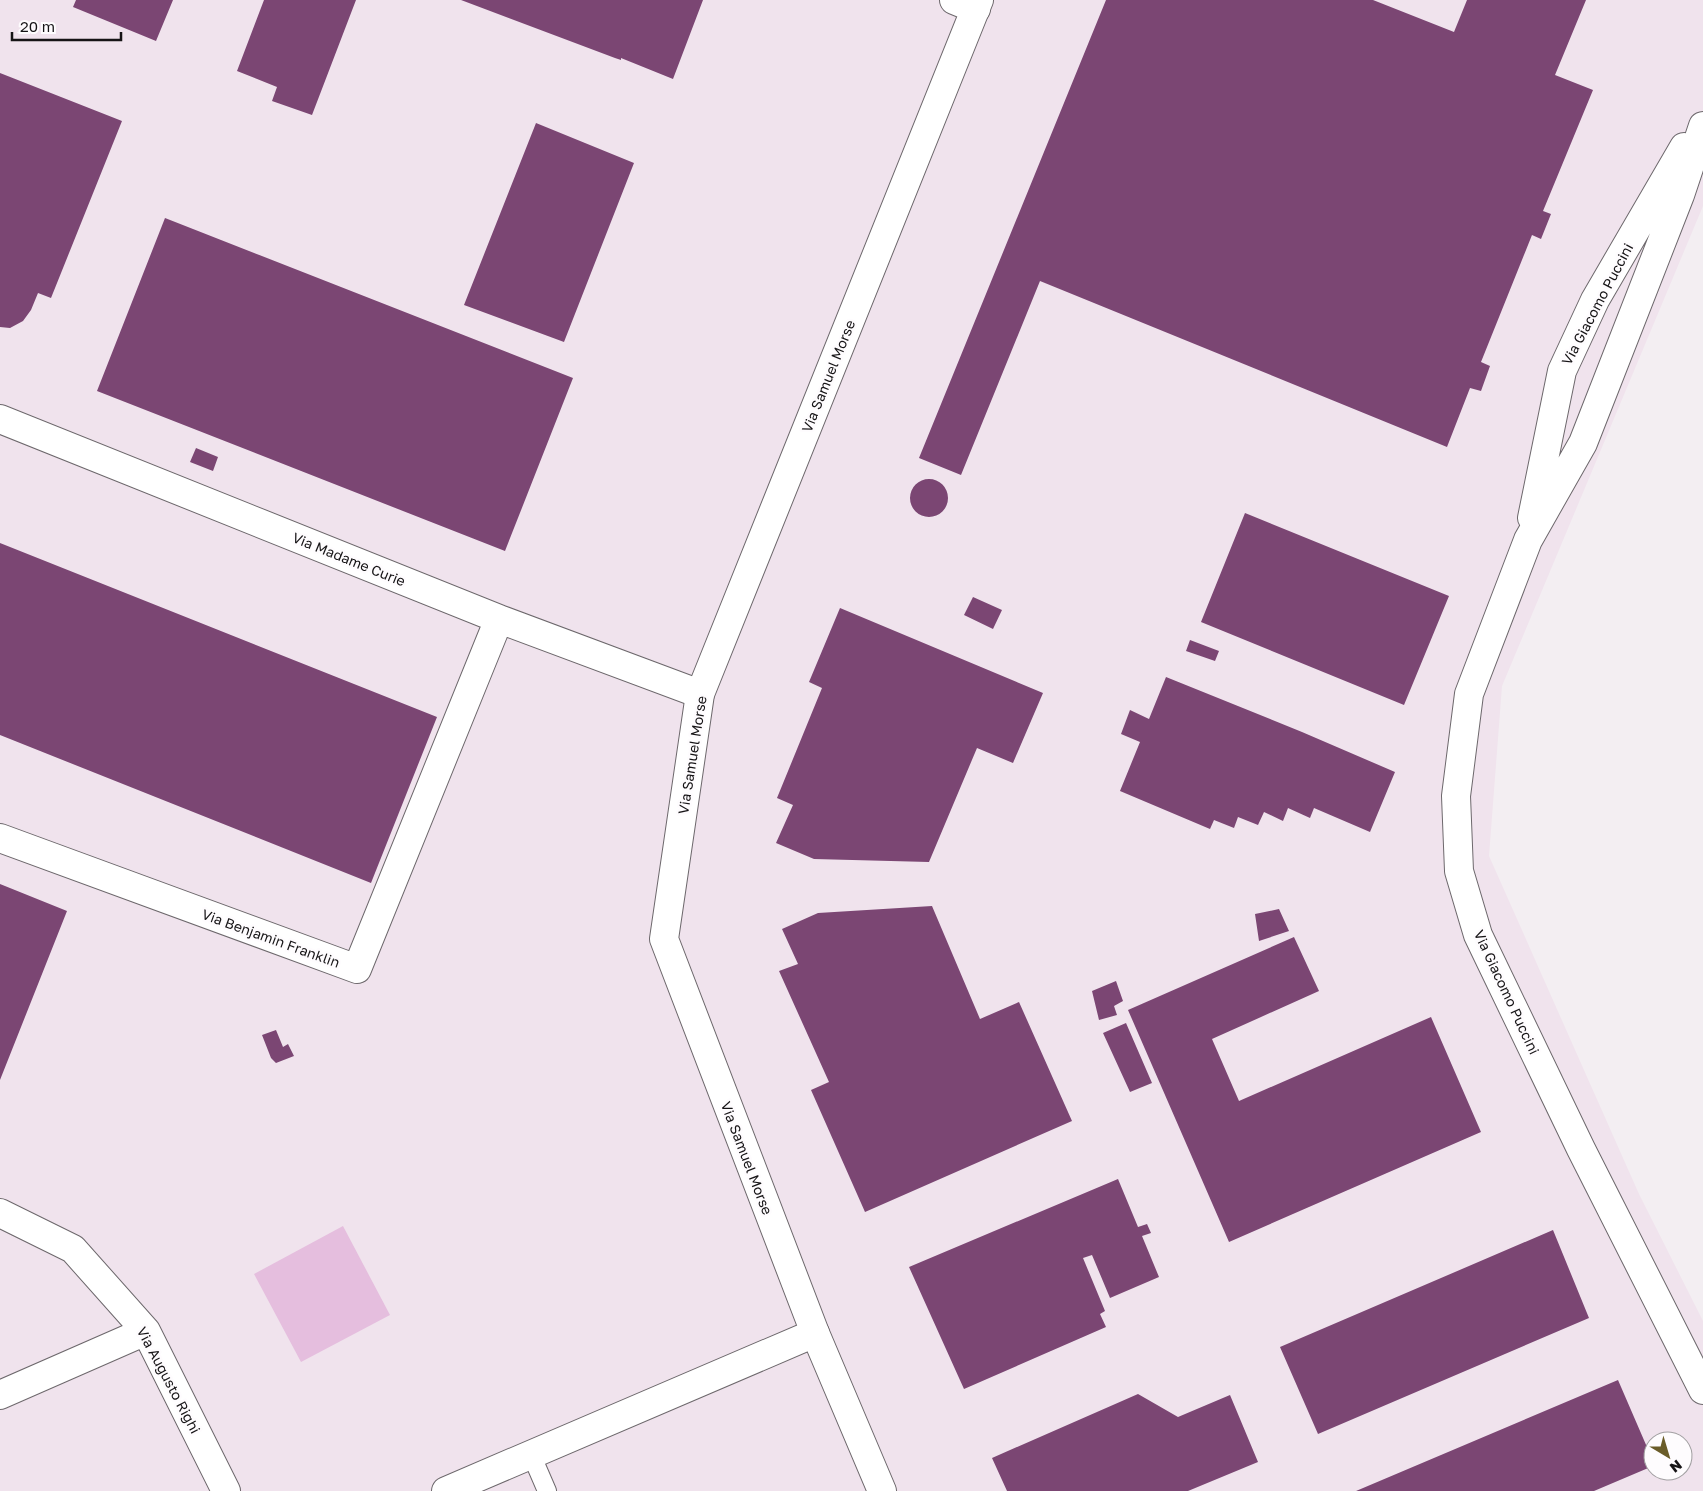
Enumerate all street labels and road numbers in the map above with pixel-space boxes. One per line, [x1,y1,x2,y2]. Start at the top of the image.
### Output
street label: Via Giacomo Puccini [1558,240,1636,368]
street label: Via Samuel Morse [798,317,858,435]
street label: Via Madame Curie [290,529,408,589]
street label: Via Samuel Morse [674,695,710,815]
street label: Via Benjamin Franklin [200,905,342,971]
street label: Via Giacomo Puccini [1471,927,1543,1057]
street label: Via Samuel Morse [718,1099,776,1217]
street label: Via Augusto Righi [134,1324,204,1436]

